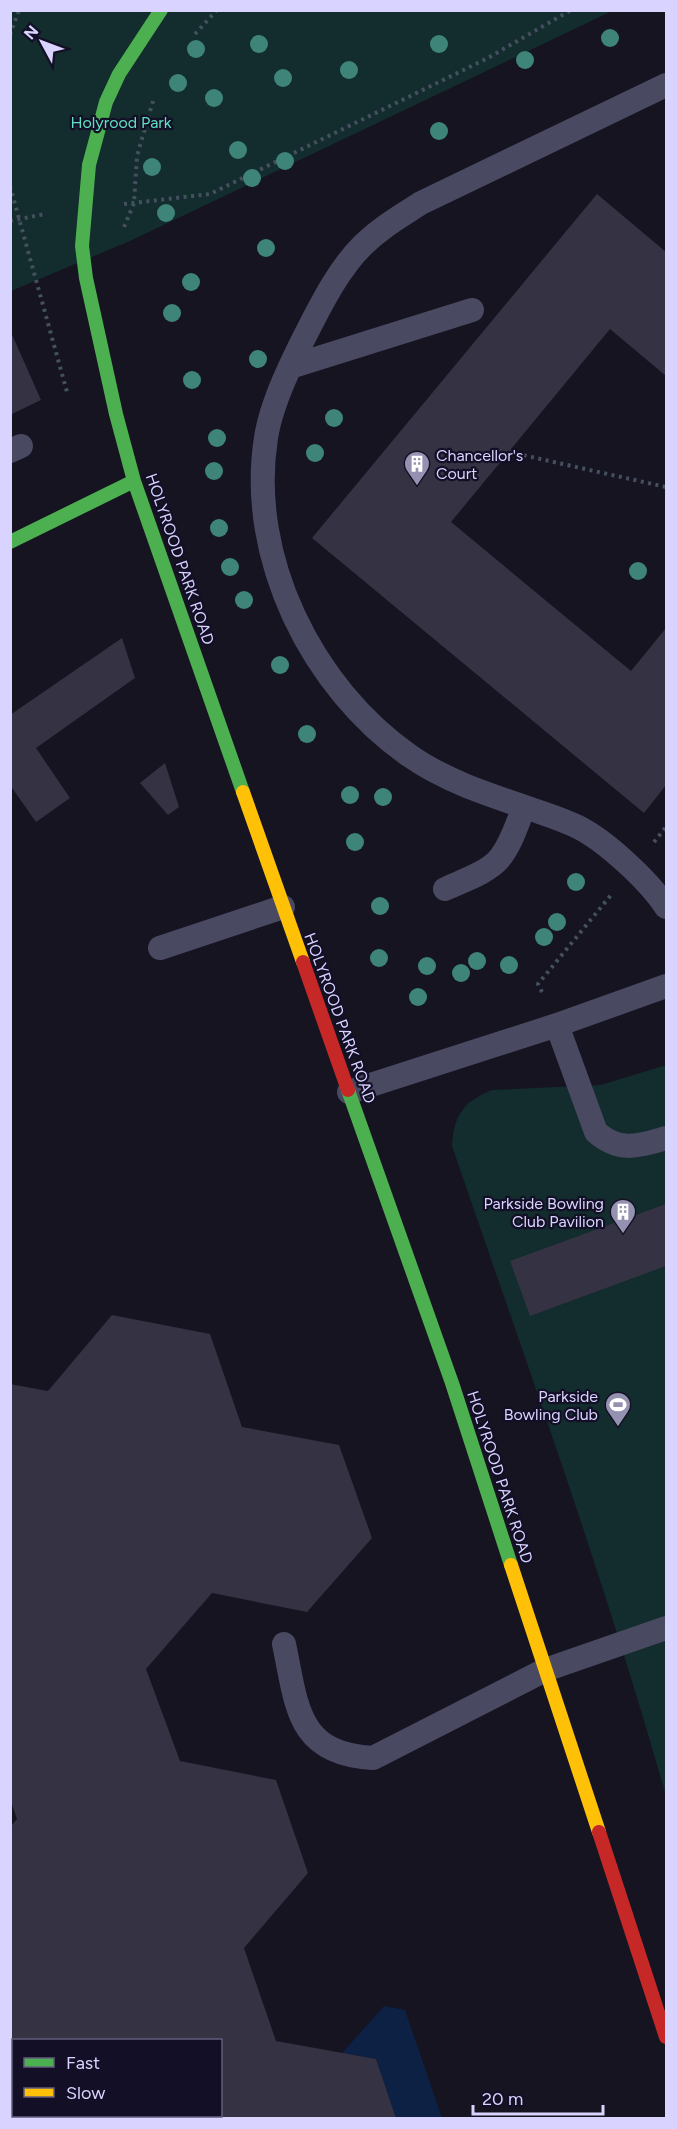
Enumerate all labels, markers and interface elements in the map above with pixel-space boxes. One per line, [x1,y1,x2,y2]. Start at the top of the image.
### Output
north arrow [12,12,72,72]
text: N [20,22,42,43]
park label: Holyrood Park [71,113,172,132]
place label: Chancellor's Court [436,446,523,483]
building icon: Chancellor's Court [402,449,432,487]
street label: HOLYROOD PARK ROAD [142,471,218,647]
street label: HOLYROOD PARK ROAD [300,930,380,1106]
place label: Parkside Bowling Club Pavilion [483,1194,604,1231]
building icon: Parkside Bowling Club Pavilion [608,1197,638,1235]
place label: Parkside Bowling Club [504,1387,598,1424]
street label: HOLYROOD PARK ROAD [463,1388,537,1566]
sports icon: Parkside Bowling Club [603,1390,633,1428]
legend [12,2039,222,2117]
text: Fast [66,2052,100,2074]
scale bar [473,2078,604,2116]
text: Slow [66,2082,105,2104]
text: 20 m [482,2088,523,2110]

